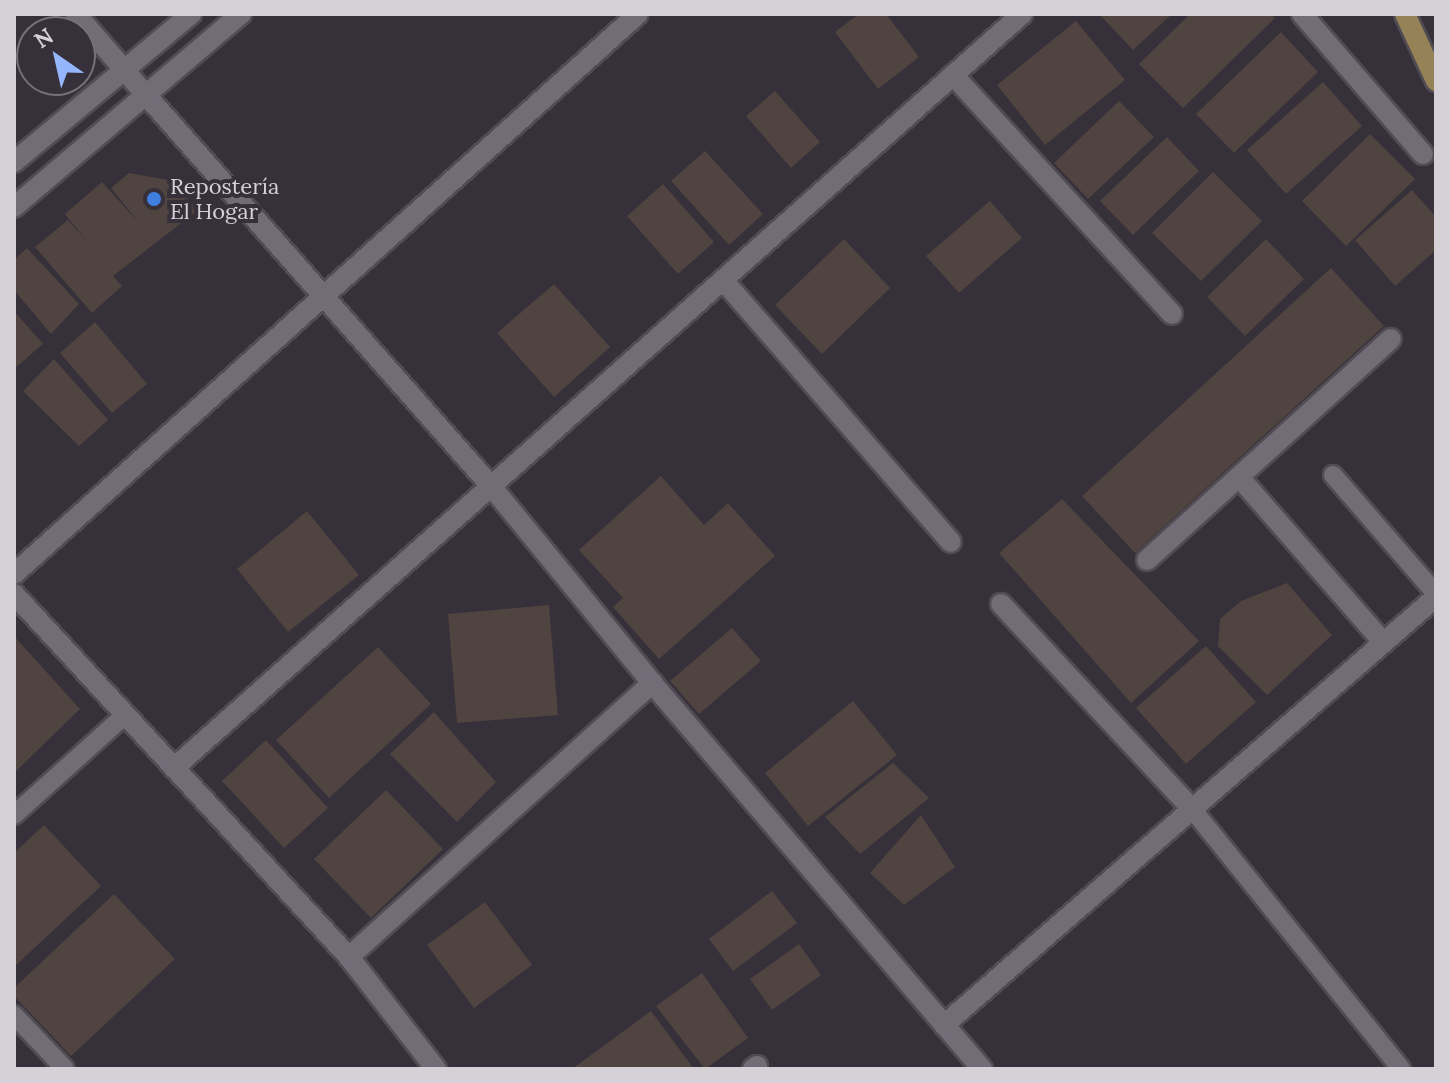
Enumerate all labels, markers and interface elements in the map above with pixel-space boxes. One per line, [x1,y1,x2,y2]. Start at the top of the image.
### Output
north arrow [16,16,96,96]
text: N [29,21,59,54]
place label: Repostería El Hogar [170,173,279,224]
marker: Repostería El Hogar [145,190,163,208]

